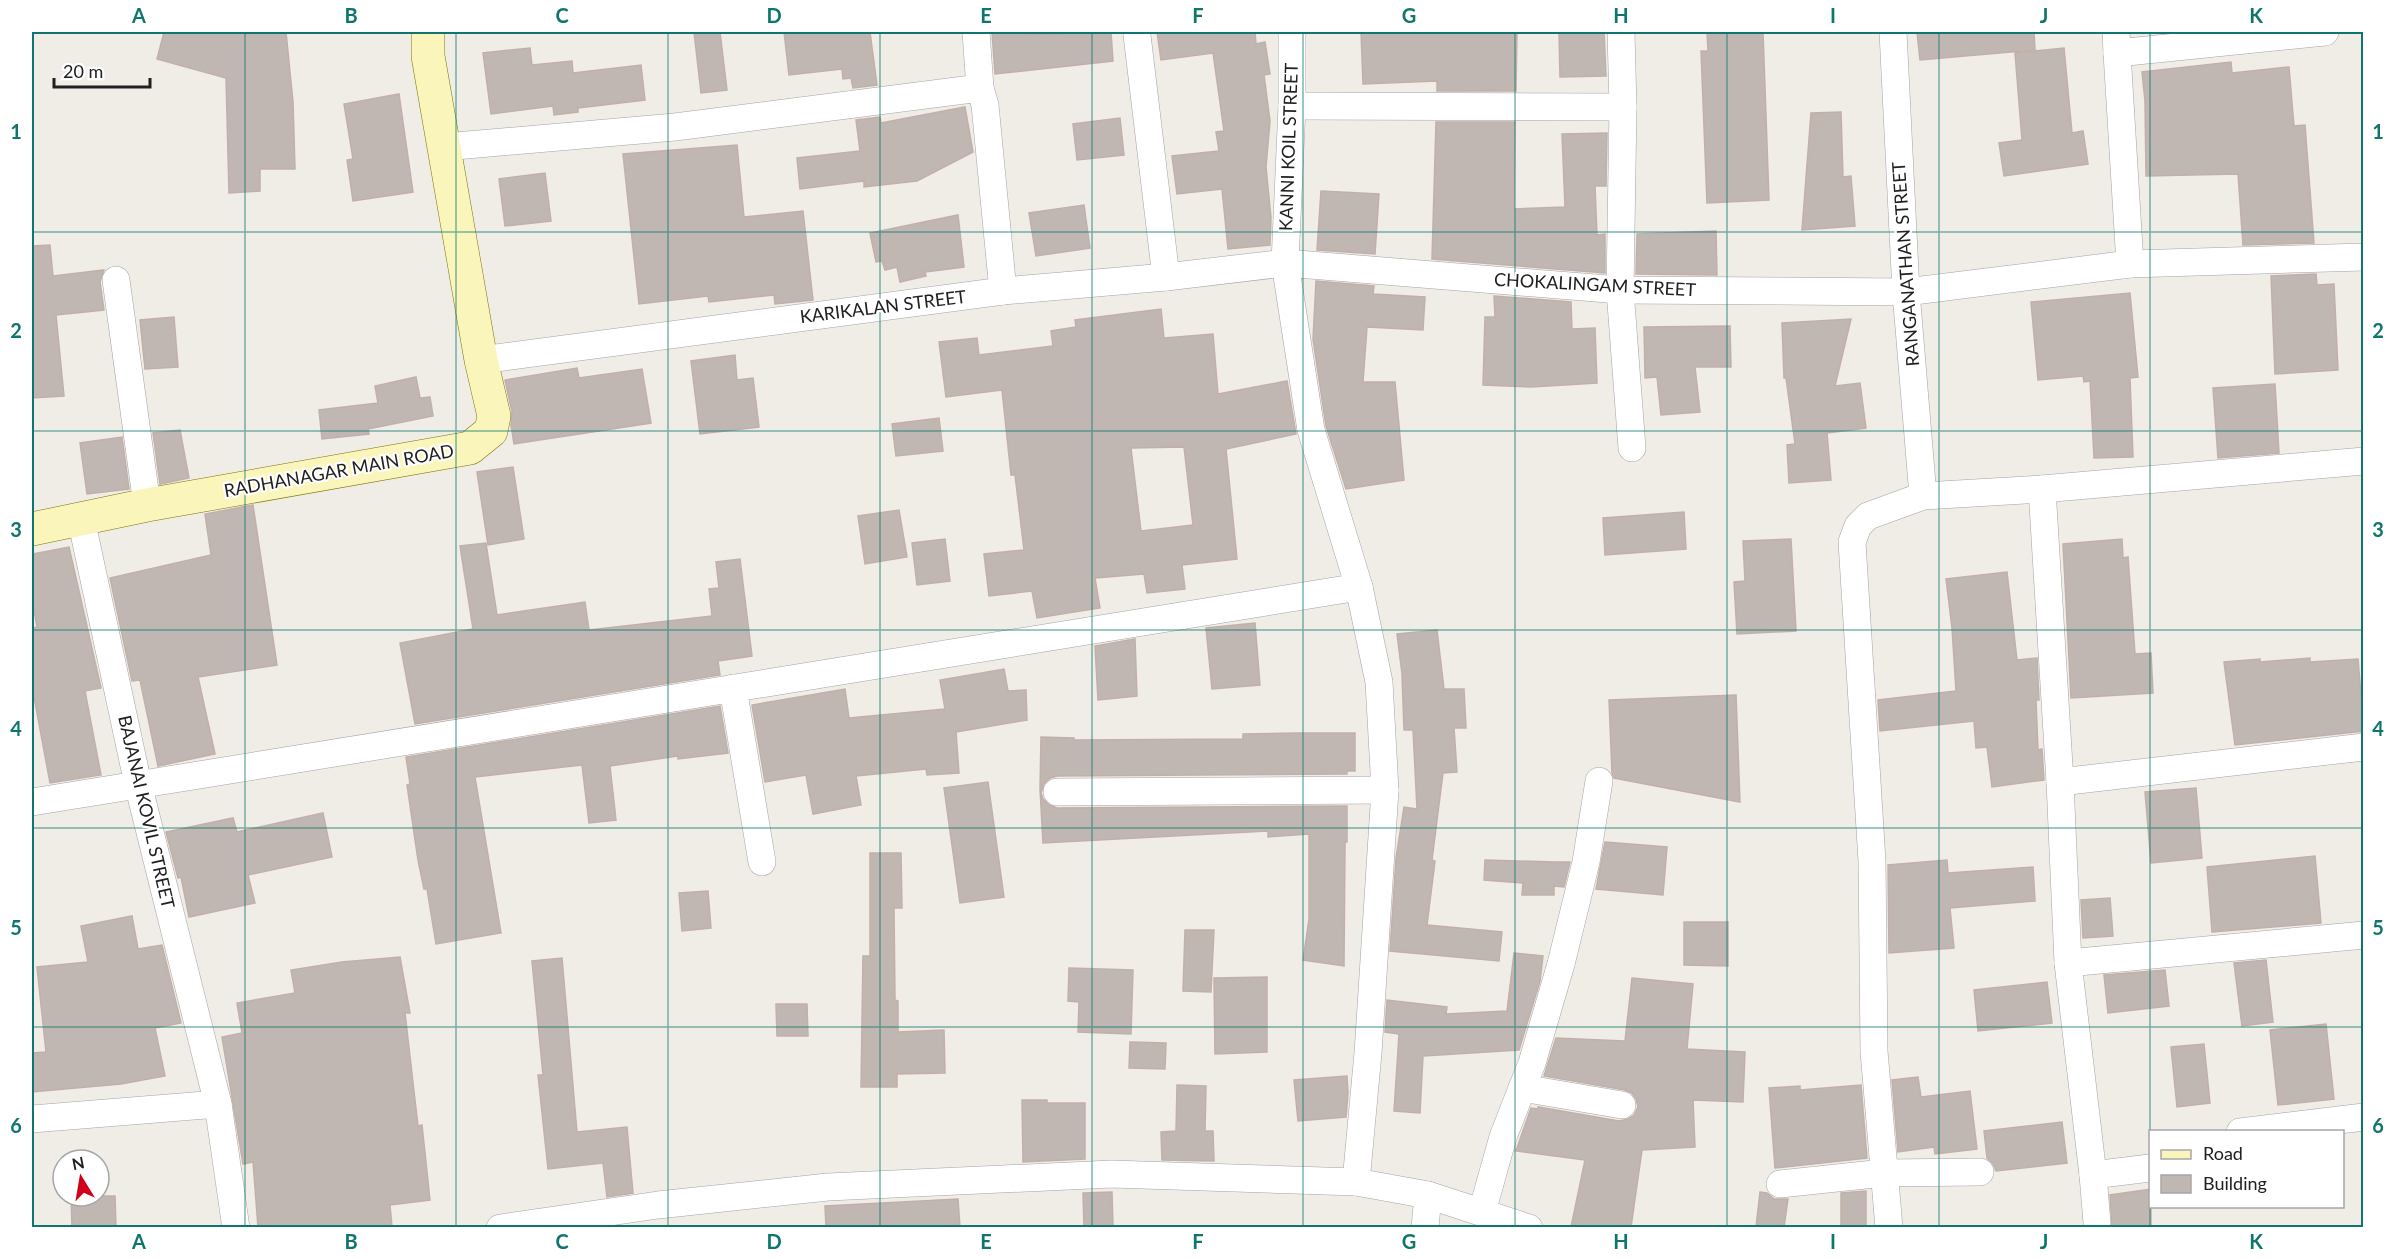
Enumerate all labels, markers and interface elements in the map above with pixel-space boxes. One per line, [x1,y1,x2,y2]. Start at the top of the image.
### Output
text: A [131,3,146,27]
text: B [344,3,358,27]
text: C [555,3,569,27]
text: D [766,3,782,27]
text: E [980,3,992,27]
text: F [1192,3,1204,27]
text: G [1402,3,1416,27]
text: H [1613,3,1629,27]
text: I [1830,3,1836,27]
text: J [2040,3,2048,27]
text: K [2249,3,2263,27]
scale bar [54,51,150,89]
text: 20 m [63,60,103,82]
street label: KANNI KOIL STREET [1274,62,1302,231]
text: 1 [10,119,22,143]
text: 1 [2372,119,2384,143]
street label: RANGANATHAN STREET [1887,161,1923,367]
street label: CHOKALINGAM STREET [1494,268,1697,300]
street label: KARIKALAN STREET [798,285,968,327]
text: 2 [10,318,22,342]
text: 2 [2372,318,2384,342]
street label: RADHANAGAR MAIN ROAD [222,439,456,501]
text: 3 [10,517,22,541]
text: 3 [2372,517,2384,541]
street label: BAJANAI KOVIL STREET [114,713,180,911]
text: 4 [10,716,22,740]
text: 4 [2372,716,2384,740]
text: 5 [10,915,22,939]
text: 5 [2372,915,2384,939]
text: 6 [10,1113,22,1137]
text: 6 [2372,1113,2384,1137]
legend [2149,1130,2344,1208]
text: Road [2203,1142,2243,1164]
north arrow [51,1148,111,1208]
text: N [70,1152,86,1173]
text: Building [2203,1172,2267,1194]
text: A [131,1229,146,1253]
text: B [344,1229,358,1253]
text: C [555,1229,569,1253]
text: D [766,1229,782,1253]
text: E [980,1229,992,1253]
text: F [1192,1229,1204,1253]
text: G [1402,1229,1416,1253]
text: H [1613,1229,1629,1253]
text: I [1830,1229,1836,1253]
text: J [2040,1229,2048,1253]
text: K [2249,1229,2263,1253]

